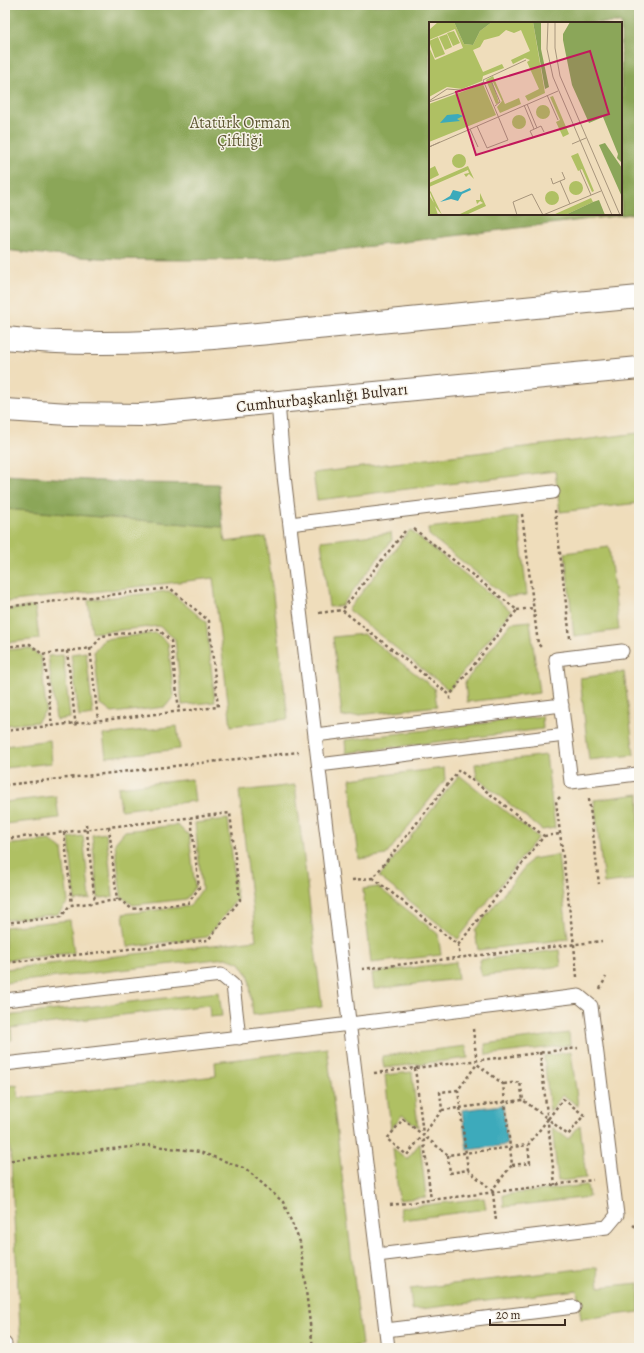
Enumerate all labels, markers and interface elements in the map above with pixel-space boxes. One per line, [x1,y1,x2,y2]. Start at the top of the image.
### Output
inset map [429,22,622,215]
park label: Atatürk Orman Çiftliği [189,112,290,152]
street label: Cumhurbaşkanlığı Bulvarı [235,378,409,418]
scale bar [490,1301,565,1327]
text: 20 m [496,1307,520,1323]

